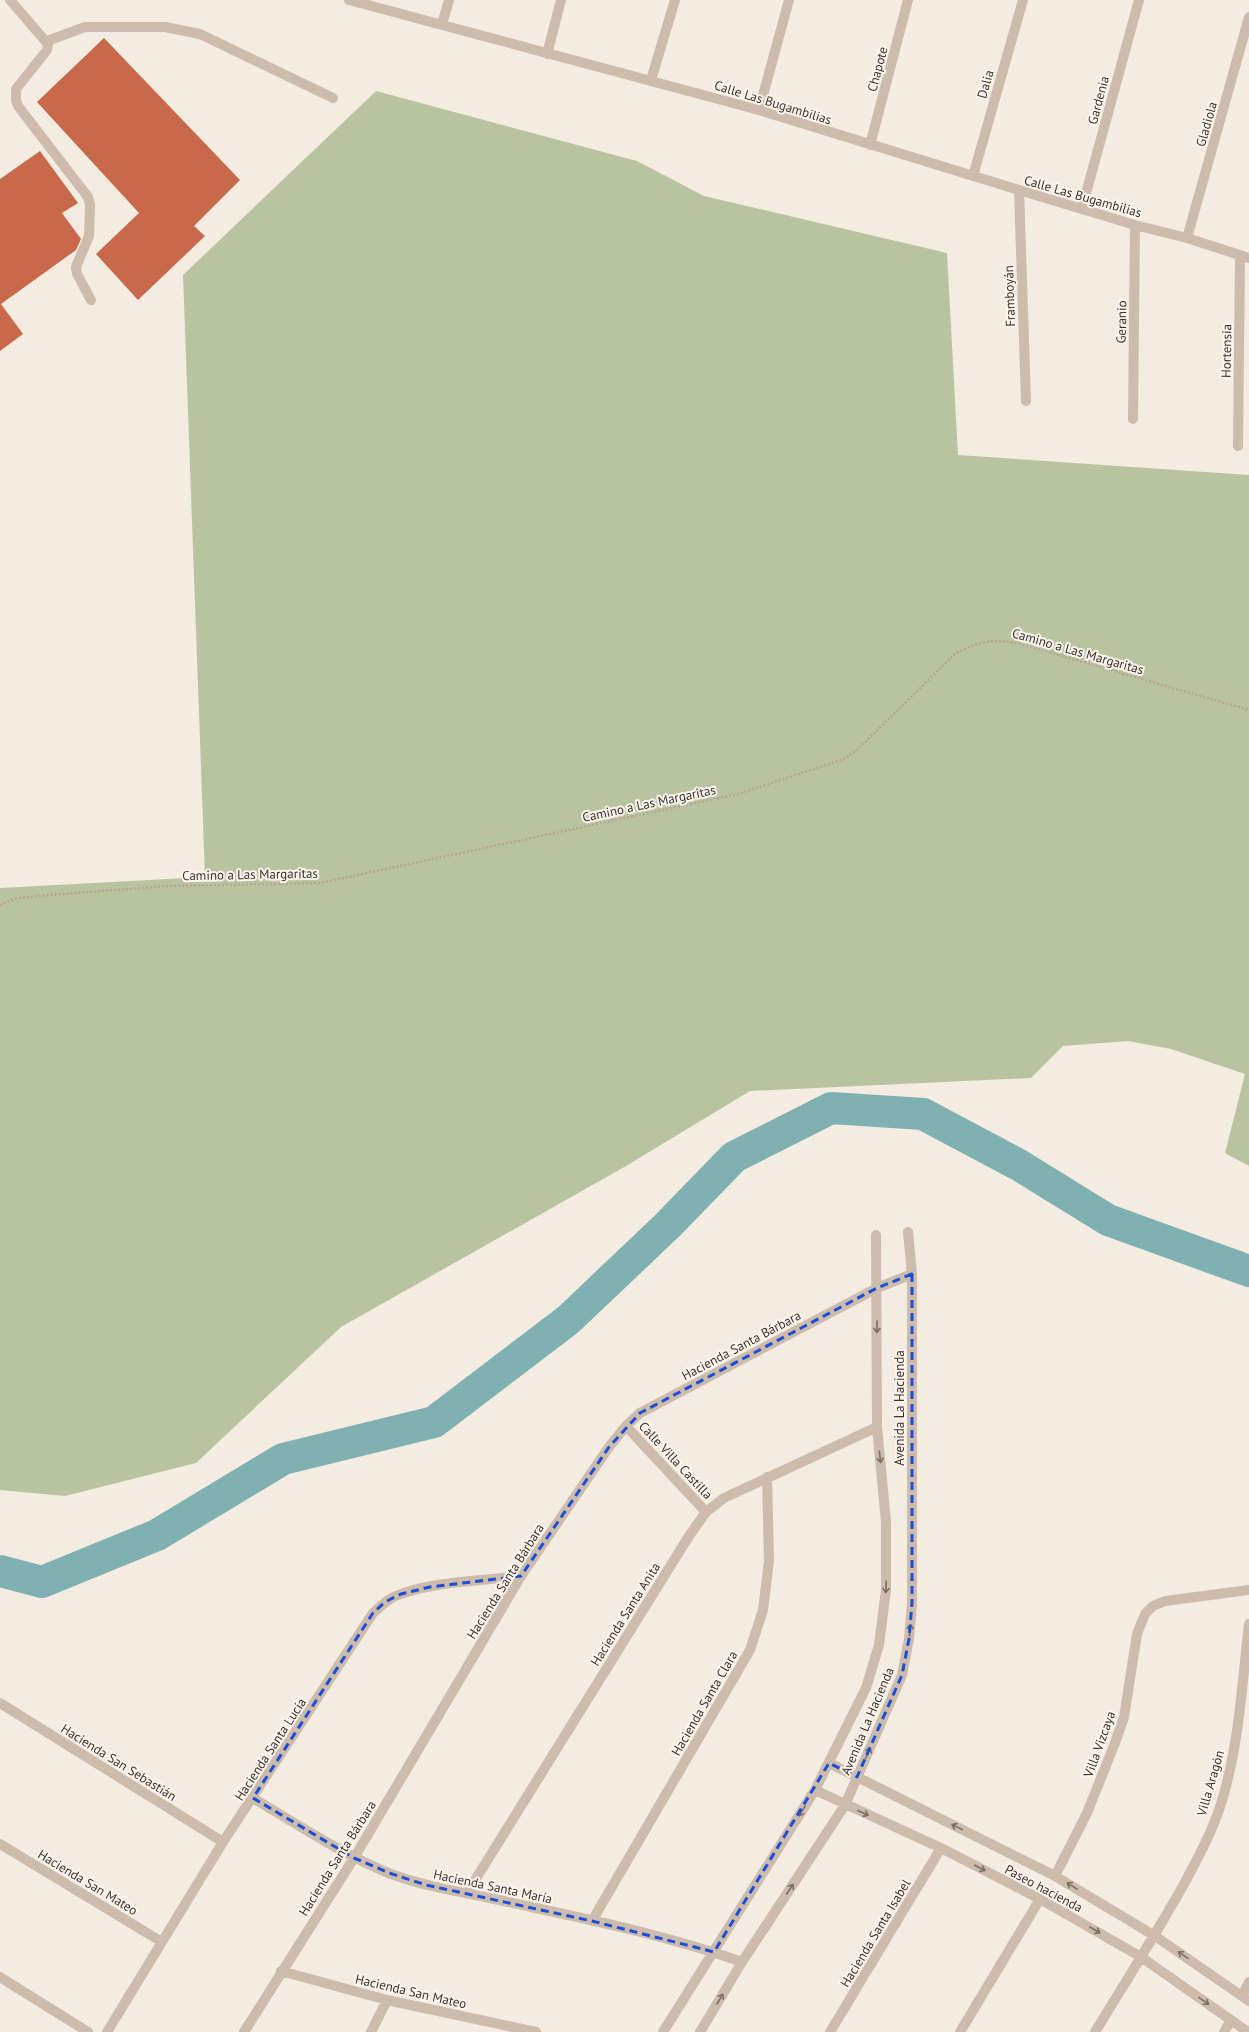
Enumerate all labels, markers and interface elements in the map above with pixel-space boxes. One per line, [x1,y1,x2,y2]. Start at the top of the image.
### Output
street label: Chapote [863,45,892,93]
street label: Dalia [973,68,998,100]
street label: Gardenia [1084,74,1113,126]
street label: Calle Las Bugambilias [712,77,833,128]
street label: Gladiola [1192,100,1221,149]
street label: Calle Las Bugambilias [1022,172,1144,221]
street label: Framboyán [1000,265,1019,327]
street label: Geranio [1113,300,1130,344]
street label: Hortensia [1218,324,1235,378]
street label: Camino a Las Margaritas [1010,625,1145,678]
street label: Camino a Las Margaritas [581,781,717,826]
street label: Camino a Las Margaritas [182,865,318,884]
street label: Hacienda Santa Bárbara [679,1307,804,1384]
one-way arrow [873,1320,881,1333]
street label: Avenida La Hacienda [891,1350,908,1466]
street label: Calle Villa Castilla [635,1418,716,1503]
one-way arrow [876,1450,883,1463]
street label: Hacienda Santa Bárbara [463,1520,548,1642]
street label: Hacienda Santa Anita [587,1559,664,1669]
one-way arrow [882,1580,889,1593]
one-way arrow [906,1624,913,1637]
street label: Hacienda Santa Clara [667,1648,741,1759]
street label: Avenida La Hacienda [837,1665,898,1778]
street label: Hacienda Santa Lucía [231,1695,310,1804]
street label: Villa Vizcaya [1079,1709,1119,1781]
street label: Hacienda San Sebastián [58,1720,180,1805]
one-way arrow [865,1747,872,1759]
street label: Villa Aragón [1193,1748,1228,1819]
street label: Hacienda Santa Bárbara [295,1797,380,1919]
one-way arrow [798,1805,806,1816]
one-way arrow [856,1810,868,1817]
one-way arrow [951,1822,963,1830]
street label: Hacienda San Mateo [35,1846,141,1919]
street label: Paseo hacienda [1002,1861,1086,1916]
one-way arrow [974,1865,986,1873]
street label: Hacienda Santa María [432,1866,554,1907]
street label: Hacienda Santa Isabel [836,1876,915,1990]
one-way arrow [1067,1882,1078,1890]
one-way arrow [786,1884,794,1895]
one-way arrow [1088,1927,1100,1935]
one-way arrow [1177,1951,1188,1959]
street label: Hacienda San Mateo [354,1970,468,2013]
one-way arrow [716,1994,724,2005]
one-way arrow [1198,1997,1209,2005]

